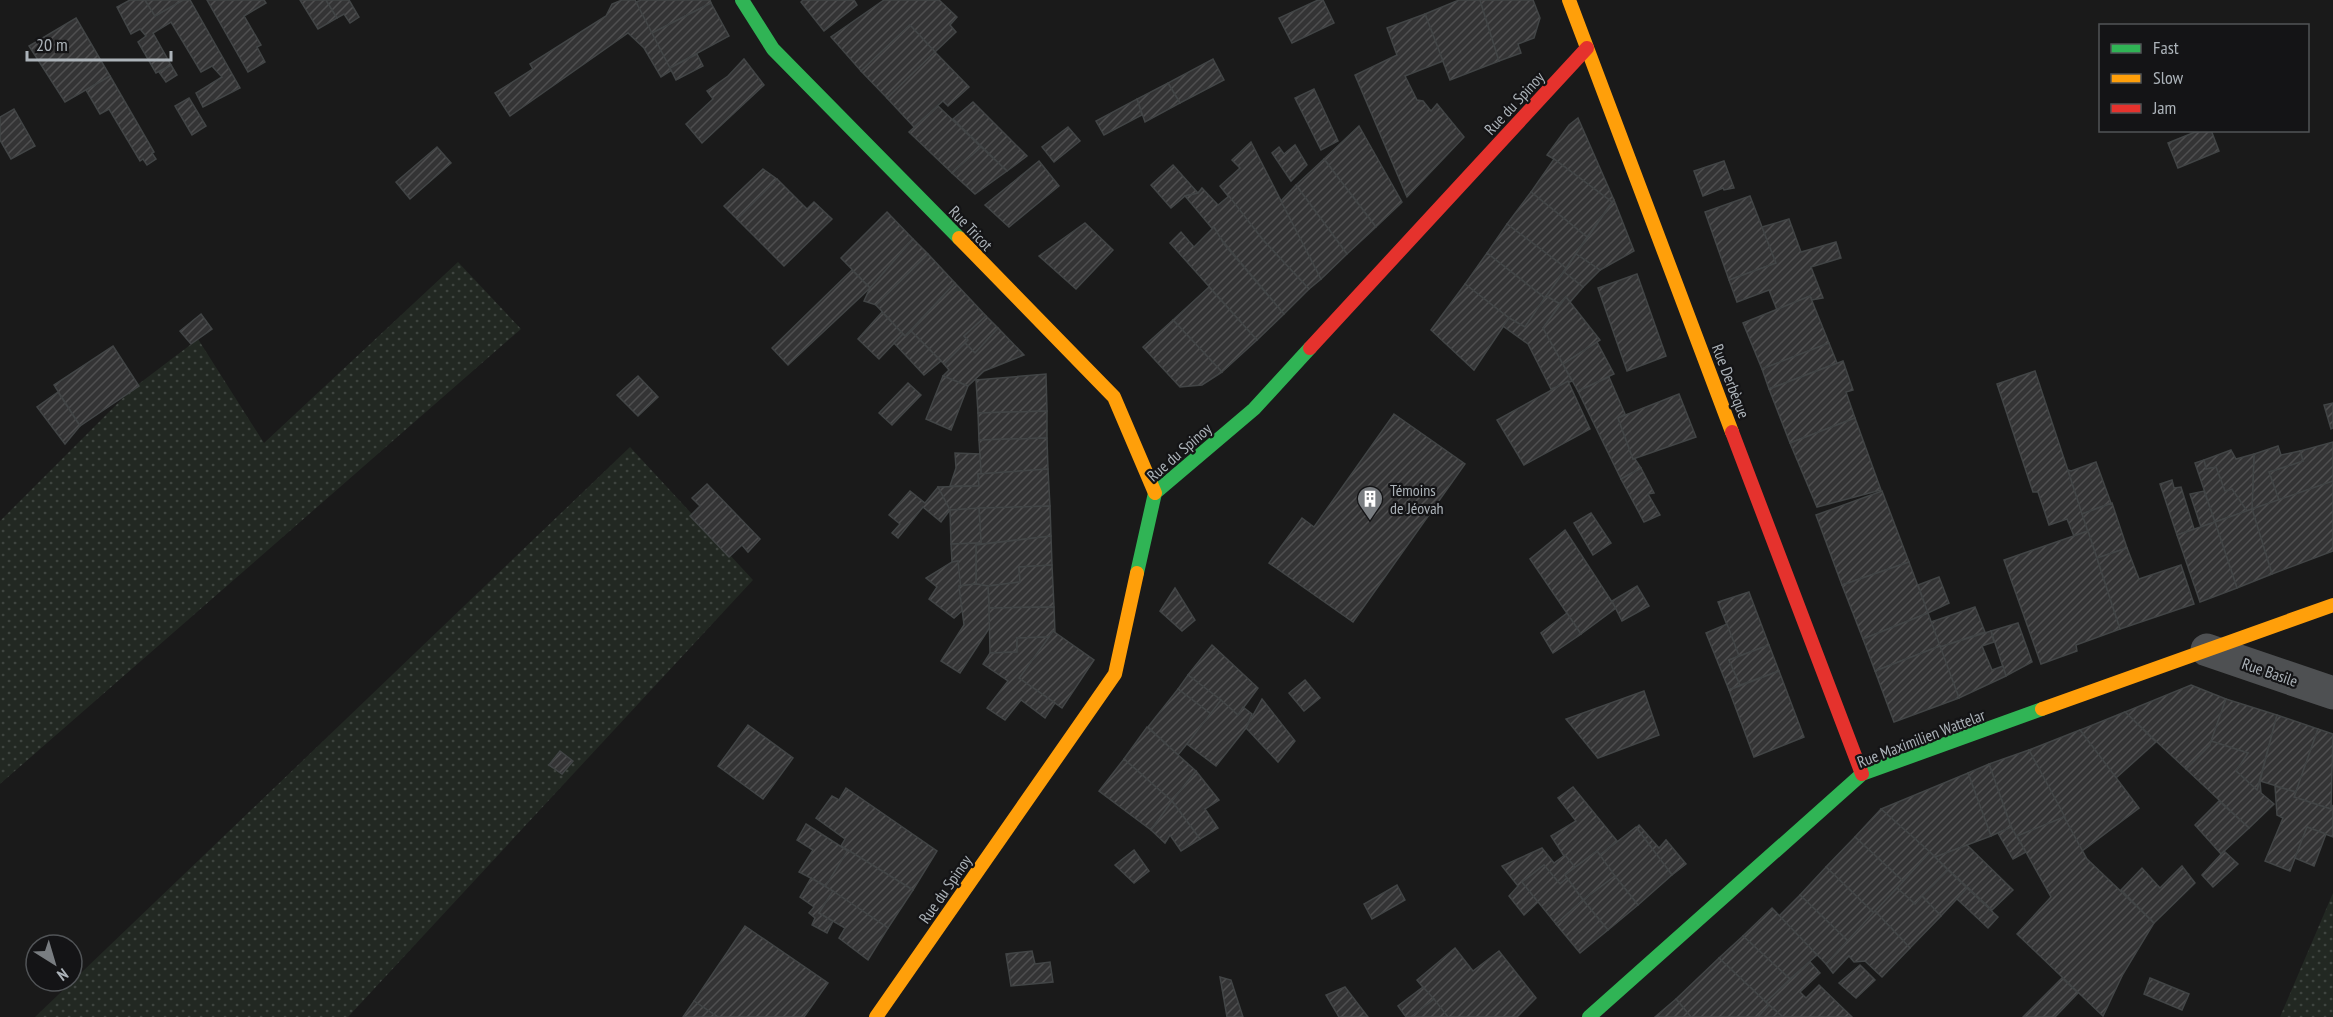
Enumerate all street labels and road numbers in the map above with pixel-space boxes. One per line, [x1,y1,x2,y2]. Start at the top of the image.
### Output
street label: Rue du Spinoy [1480,67,1548,139]
street label: Rue Tricot [945,201,998,255]
street label: Rue Derbèque [1708,341,1754,421]
street label: Rue du Spinoy [1143,419,1215,485]
street label: Rue Basile [2239,653,2301,691]
street label: Rue Maximilien Wattelar [1854,704,1988,772]
street label: Rue du Spinoy [914,851,976,927]

